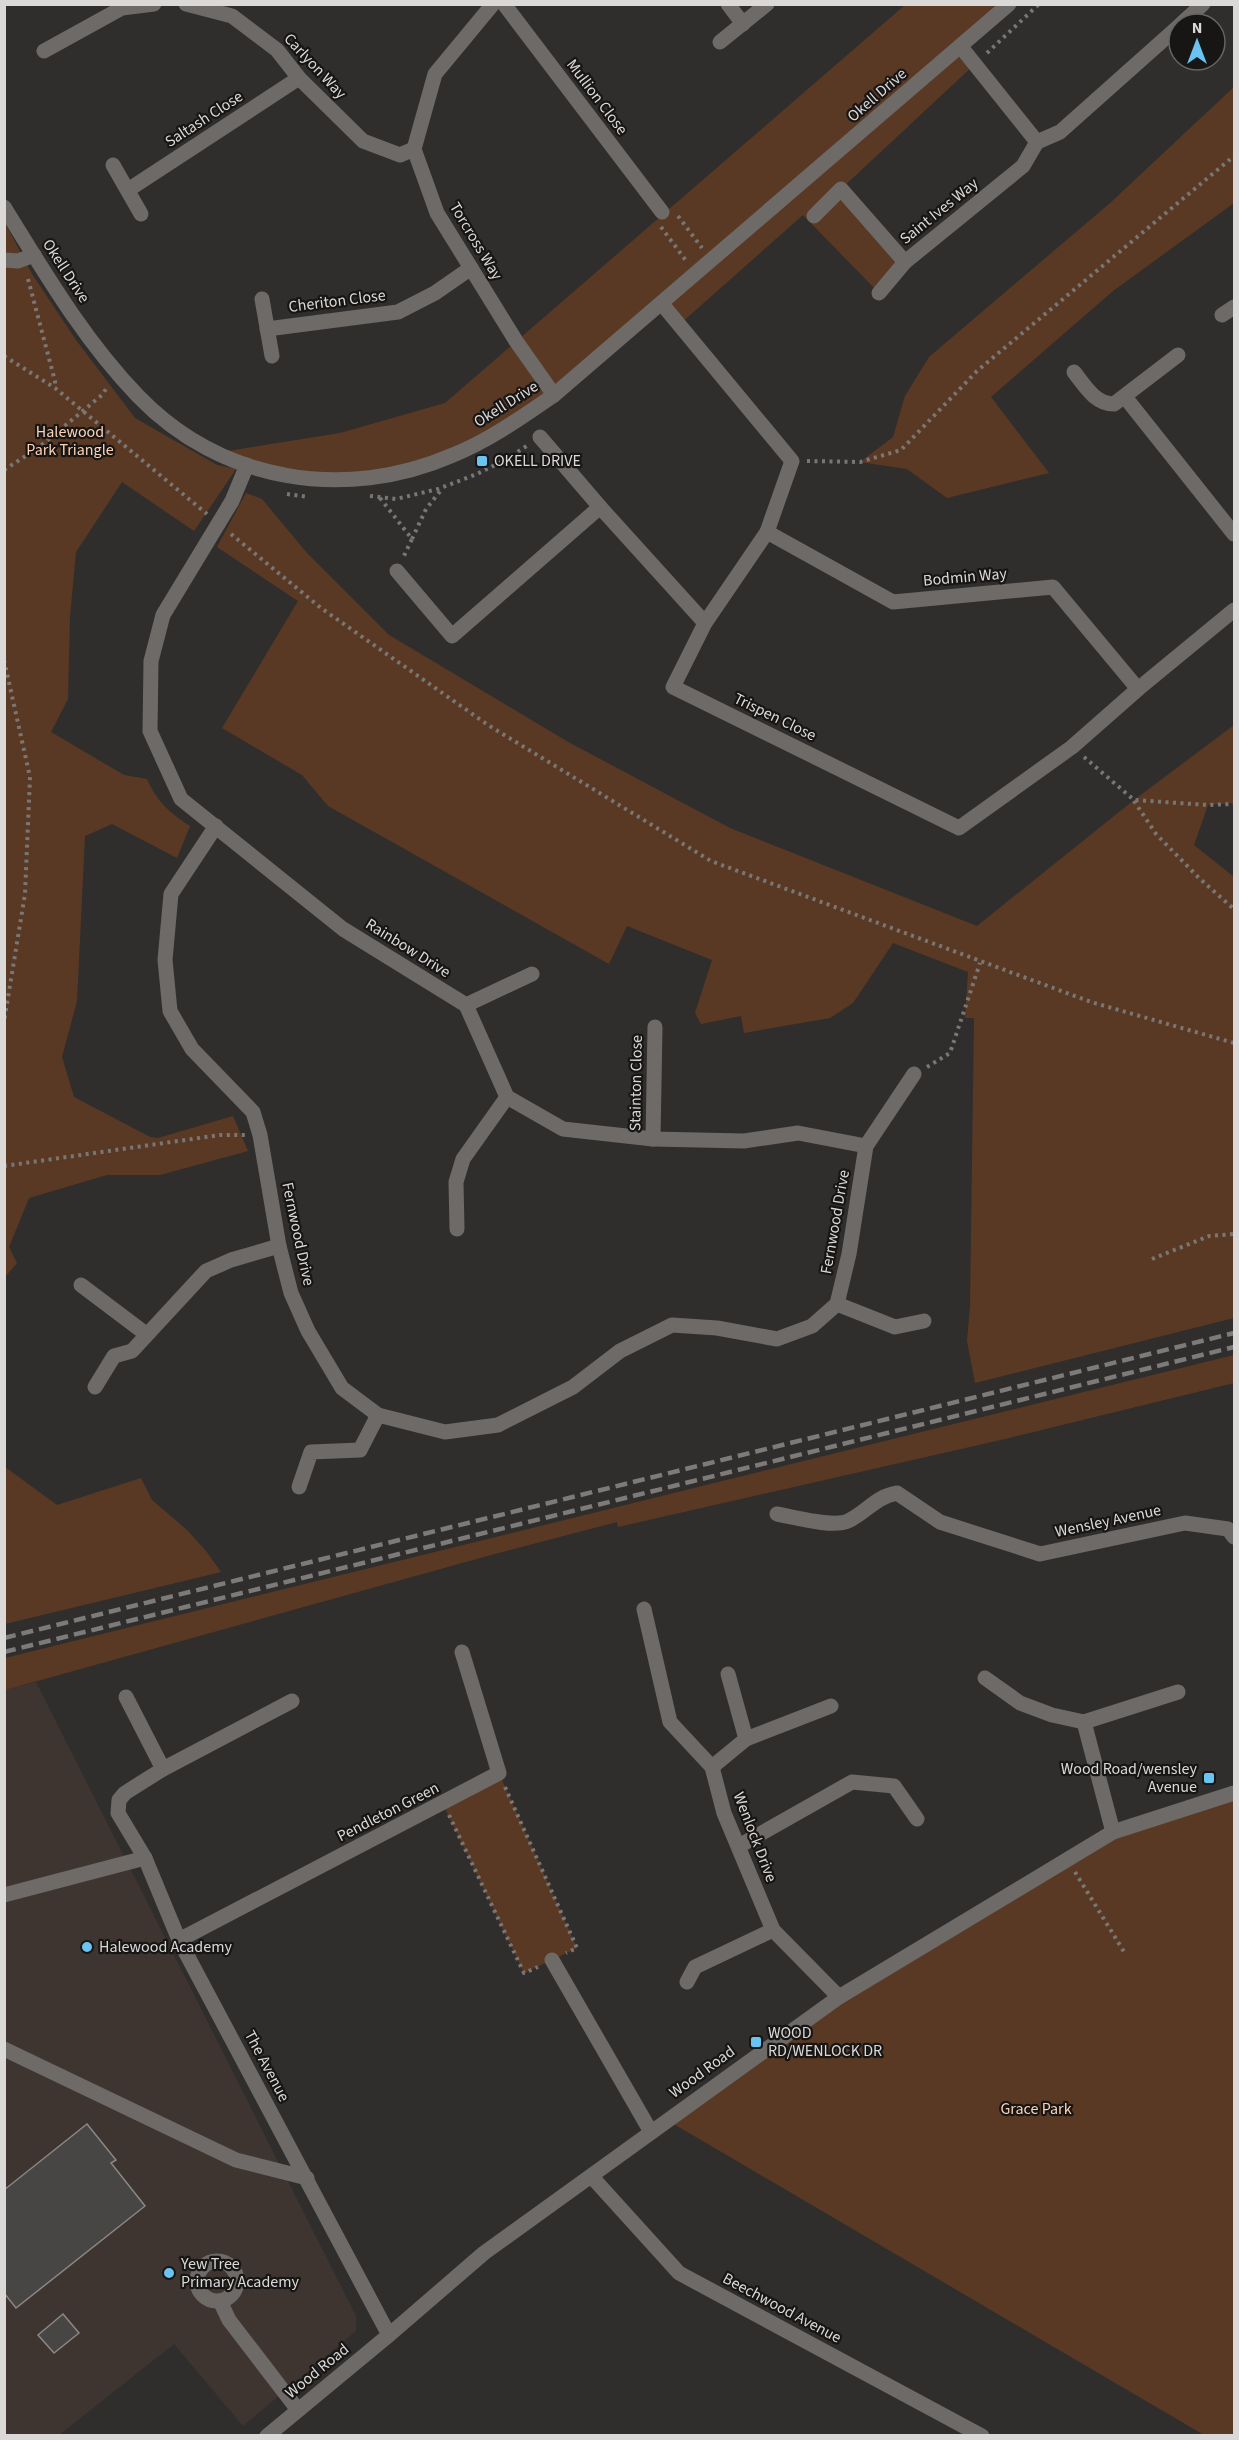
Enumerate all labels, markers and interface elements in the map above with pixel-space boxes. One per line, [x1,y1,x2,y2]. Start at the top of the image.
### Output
north arrow [1167,12,1227,72]
text: N [1192,17,1202,39]
street label: Carlyon Way [279,28,352,104]
street label: Mullion Close [561,55,633,139]
street label: Okell Drive [843,63,912,127]
street label: Saltash Close [161,86,247,152]
street label: Saint Ives Way [895,172,983,250]
street label: Torcross Way [444,198,508,285]
street label: Okell Drive [37,235,95,307]
street label: Cheriton Close [287,284,387,318]
street label: Okell Drive [470,376,543,432]
park label: Halewood Park Triangle [26,421,114,461]
place label: OKELL DRIVE [494,450,581,472]
marker: OKELL DRIVE [475,454,489,468]
street label: Bodmin Way [922,562,1008,592]
street label: Trispen Close [730,688,820,746]
street label: Rainbow Drive [361,913,455,983]
street label: Stainton Close [624,1035,648,1131]
street label: Fernwood Drive [815,1168,855,1276]
street label: Fernwood Drive [276,1180,320,1288]
street label: Wensley Avenue [1053,1499,1163,1543]
place label: Wood Road/wensley Avenue [1061,1758,1198,1798]
marker: Wood Road/wensley Avenue [1202,1771,1216,1785]
street label: Pendleton Green [333,1777,443,1847]
street label: Wenlock Drive [728,1789,782,1885]
place label: Halewood Academy [99,1936,232,1958]
marker: Halewood Academy [80,1940,94,1954]
place label: WOOD RD/WENLOCK DR [768,2022,882,2062]
street label: The Avenue [239,2027,295,2106]
marker: WOOD RD/WENLOCK DR [749,2035,763,2049]
street label: Wood Road [665,2041,739,2103]
park label: Grace Park [1000,2098,1072,2120]
place label: Yew Tree Primary Academy [180,2253,299,2293]
marker: Yew Tree Primary Academy [162,2266,176,2280]
street label: Beechwood Avenue [719,2267,845,2349]
street label: Wood Road [280,2338,354,2404]

